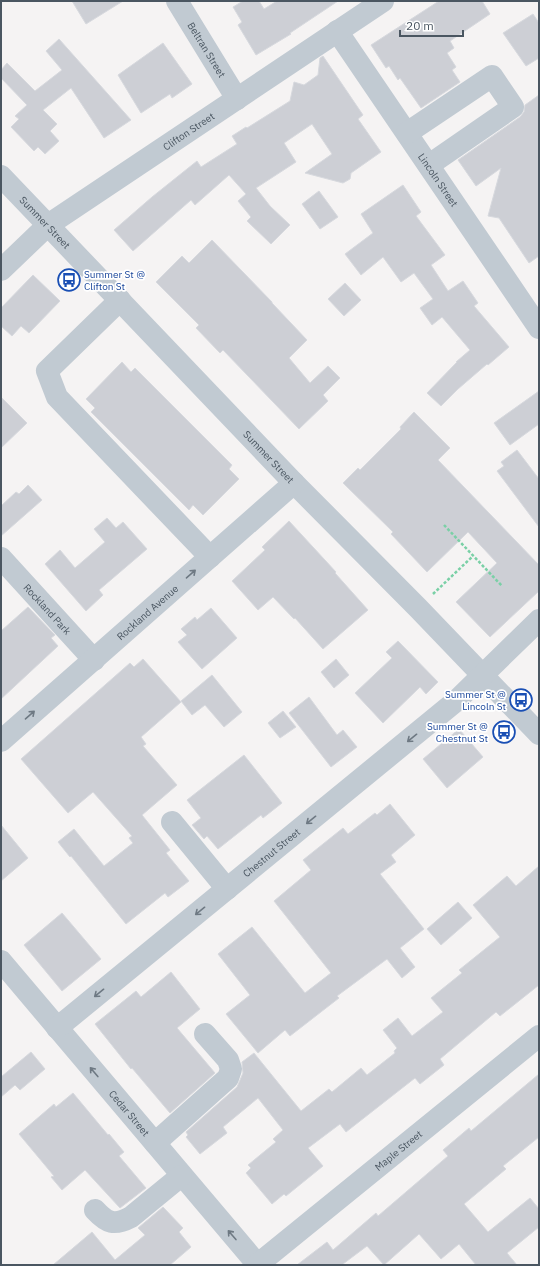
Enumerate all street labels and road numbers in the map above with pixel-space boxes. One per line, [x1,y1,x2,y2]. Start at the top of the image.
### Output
street label: Beltran Street [185,19,229,80]
street label: Clifton Street [160,109,217,153]
street label: Lincoln Street [415,151,461,210]
street label: Summer Street [17,193,74,252]
street label: Summer Street [241,428,297,486]
street label: Rockland Park [21,581,74,638]
street label: Rockland Avenue [114,581,181,643]
street label: Chestnut Street [240,825,303,880]
street label: Cedar Street [106,1087,153,1139]
street label: Maple Street [372,1127,425,1173]

